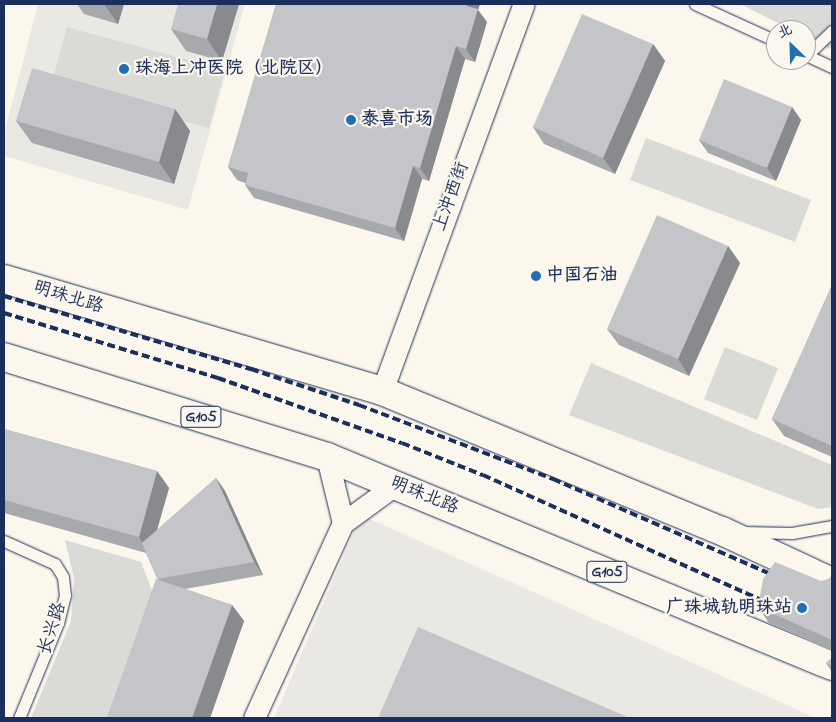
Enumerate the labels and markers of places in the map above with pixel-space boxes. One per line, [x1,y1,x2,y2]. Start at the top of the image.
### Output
place label: 珠海上冲医院（北院区） [135,58,333,80]
marker: 珠海上冲医院（北院区） [117,62,131,76]
place label: 泰喜市场 [361,109,433,131]
marker: 泰喜市场 [345,114,357,126]
place label: 中国石油 [546,265,618,287]
marker: 中国石油 [530,270,542,282]
place label: 广珠城轨明珠站 [666,597,792,619]
marker: 广珠城轨明珠站 [796,602,808,614]

